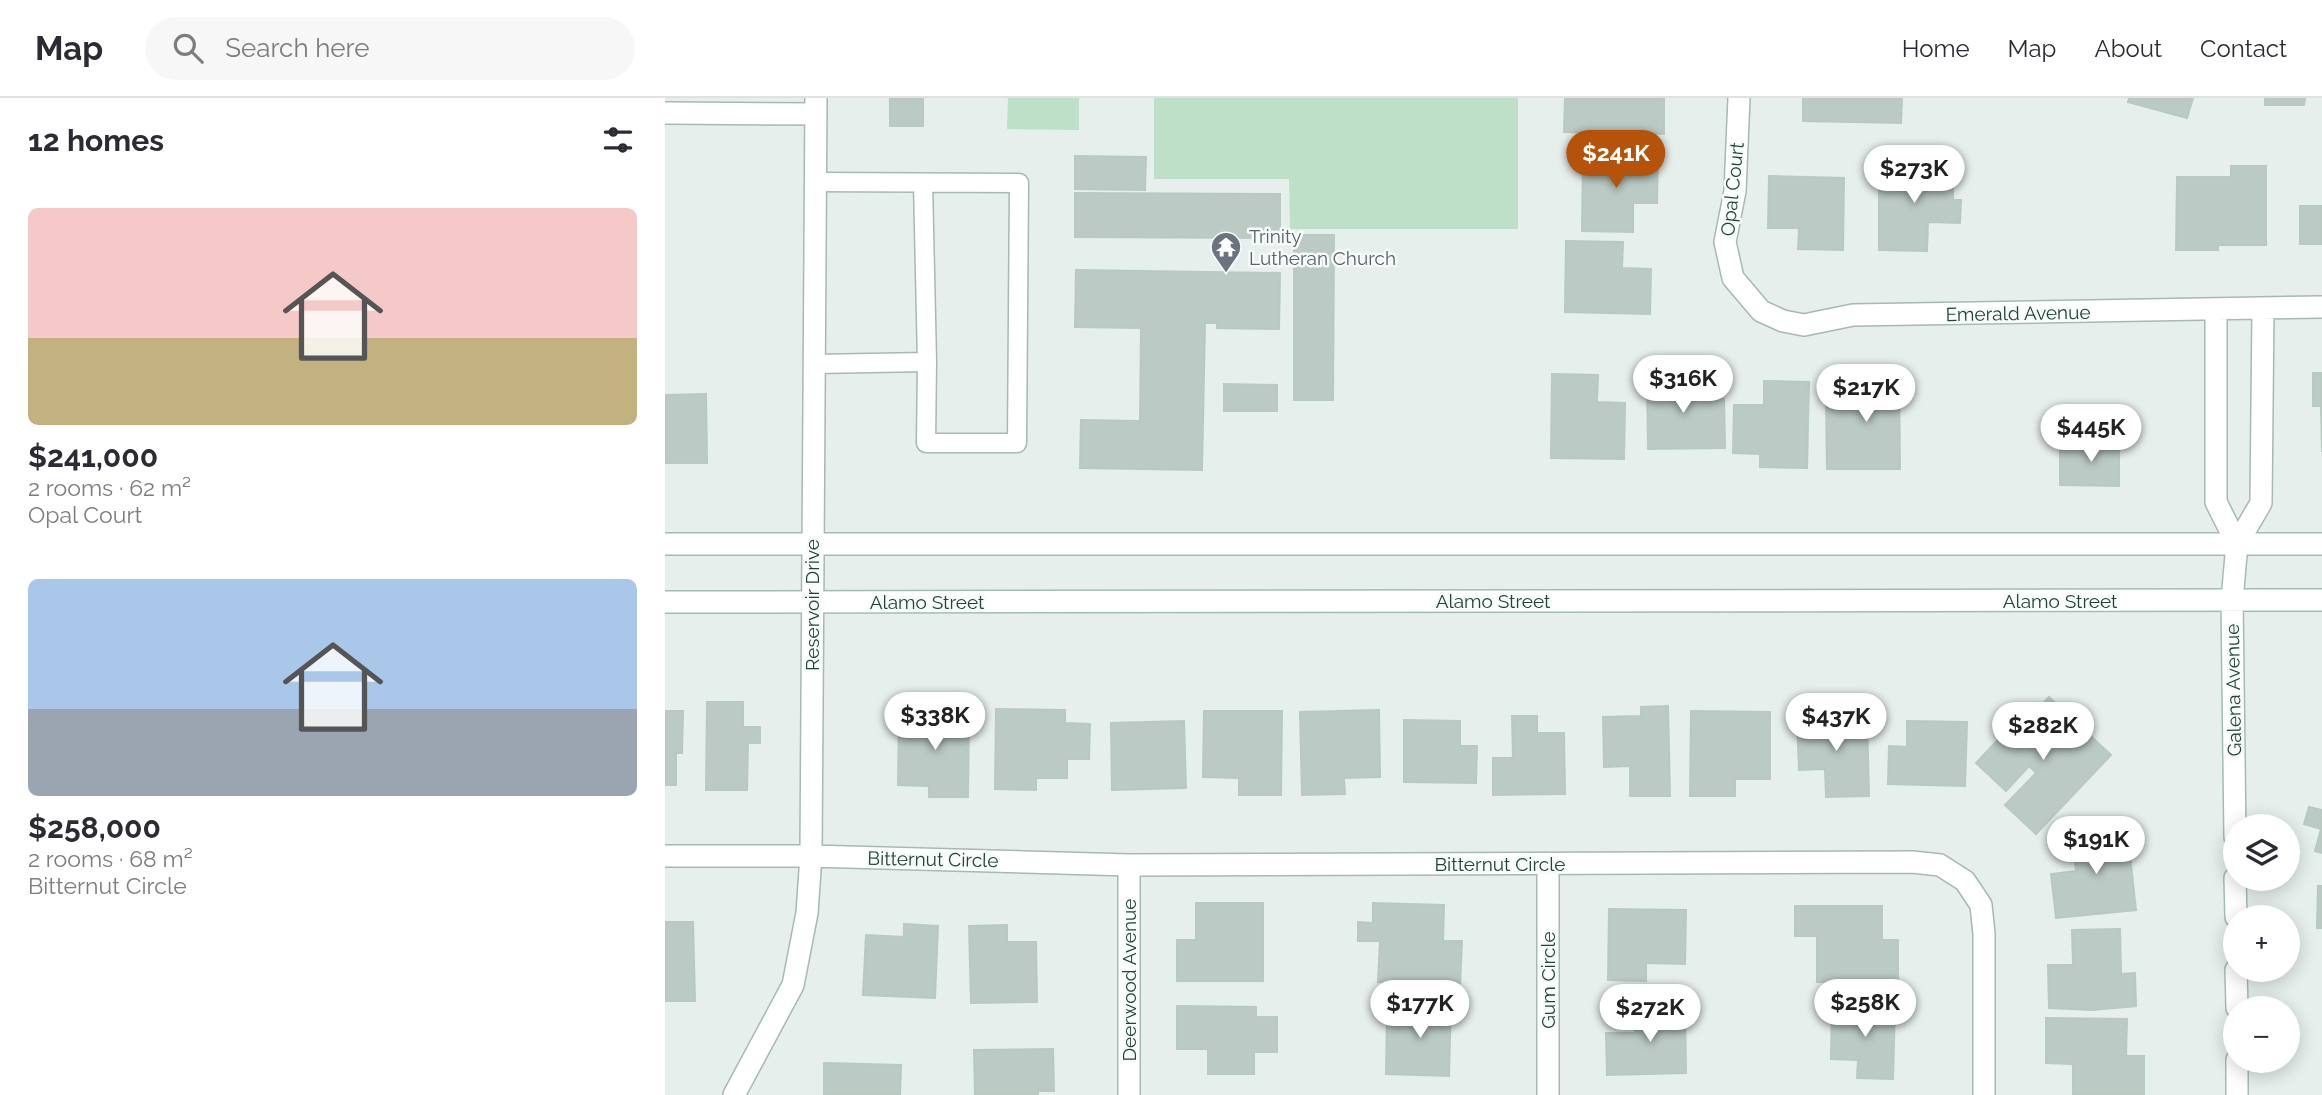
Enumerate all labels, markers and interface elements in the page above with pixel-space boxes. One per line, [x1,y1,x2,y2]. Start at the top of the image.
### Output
search box [145,17,635,80]
text: Map [35,29,103,68]
icon: search [169,29,207,67]
text: Search here [225,33,370,63]
text: Home [1902,34,1970,63]
text: Map [2008,34,2056,63]
text: About [2094,34,2162,63]
text: Contact [2200,34,2287,63]
icon: filters [599,121,637,159]
text: 12 homes [28,123,164,158]
pin: $241K [1567,130,1665,190]
text: $241K [1582,139,1650,166]
street label: Opal Court [1716,140,1748,237]
pin: $273K [1865,146,1963,205]
text: $273K [1880,154,1948,181]
place label: Trinity Lutheran Church [1249,225,1396,269]
temple icon: Trinity Lutheran Church [1209,230,1243,274]
icon: home [270,253,396,379]
street label: Emerald Avenue [1945,301,2091,325]
pin: $316K [1634,356,1732,415]
text: $316K [1649,364,1717,391]
pin: $217K [1817,364,1915,424]
text: $217K [1832,373,1900,400]
pin: $445K [2042,404,2140,464]
text: $445K [2057,413,2125,440]
text: $241,000 [28,439,158,474]
text: 2 rooms · 62 m² [28,474,191,501]
text: Opal Court [28,501,142,528]
street label: Reservoir Drive [801,539,823,671]
street label: Alamo Street [1436,590,1551,612]
street label: Alamo Street [2003,590,2118,612]
street label: Alamo Street [870,591,985,613]
street label: Galena Avenue [2221,623,2245,757]
icon: home [270,624,396,750]
pin: $338K [886,692,984,752]
pin: $437K [1787,694,1885,753]
text: $338K [900,701,970,728]
text: $437K [1802,702,1870,729]
pin: $282K [1994,702,2092,762]
text: $282K [2008,711,2078,738]
text: $258,000 [28,810,161,845]
map controls [2223,814,2300,1073]
button: layers [2223,814,2300,891]
pin: $191K [2047,816,2145,876]
text: $191K [2063,825,2129,852]
text: 2 rooms · 68 m² [28,845,193,872]
street label: Bitternut Circle [867,847,999,871]
street label: Bitternut Circle [1434,853,1566,875]
text: Bitternut Circle [28,872,187,899]
street label: Deerwood Avenue [1118,898,1140,1062]
button: + [2223,905,2300,982]
street label: Gum Circle [1537,931,1559,1029]
pin: $258K [1816,979,1914,1039]
pin: $177K [1371,981,1469,1040]
pin: $272K [1601,984,1699,1044]
text: $258K [1830,988,1900,1015]
text: $177K [1386,989,1454,1016]
text: $272K [1616,993,1684,1020]
button: − [2223,996,2300,1073]

